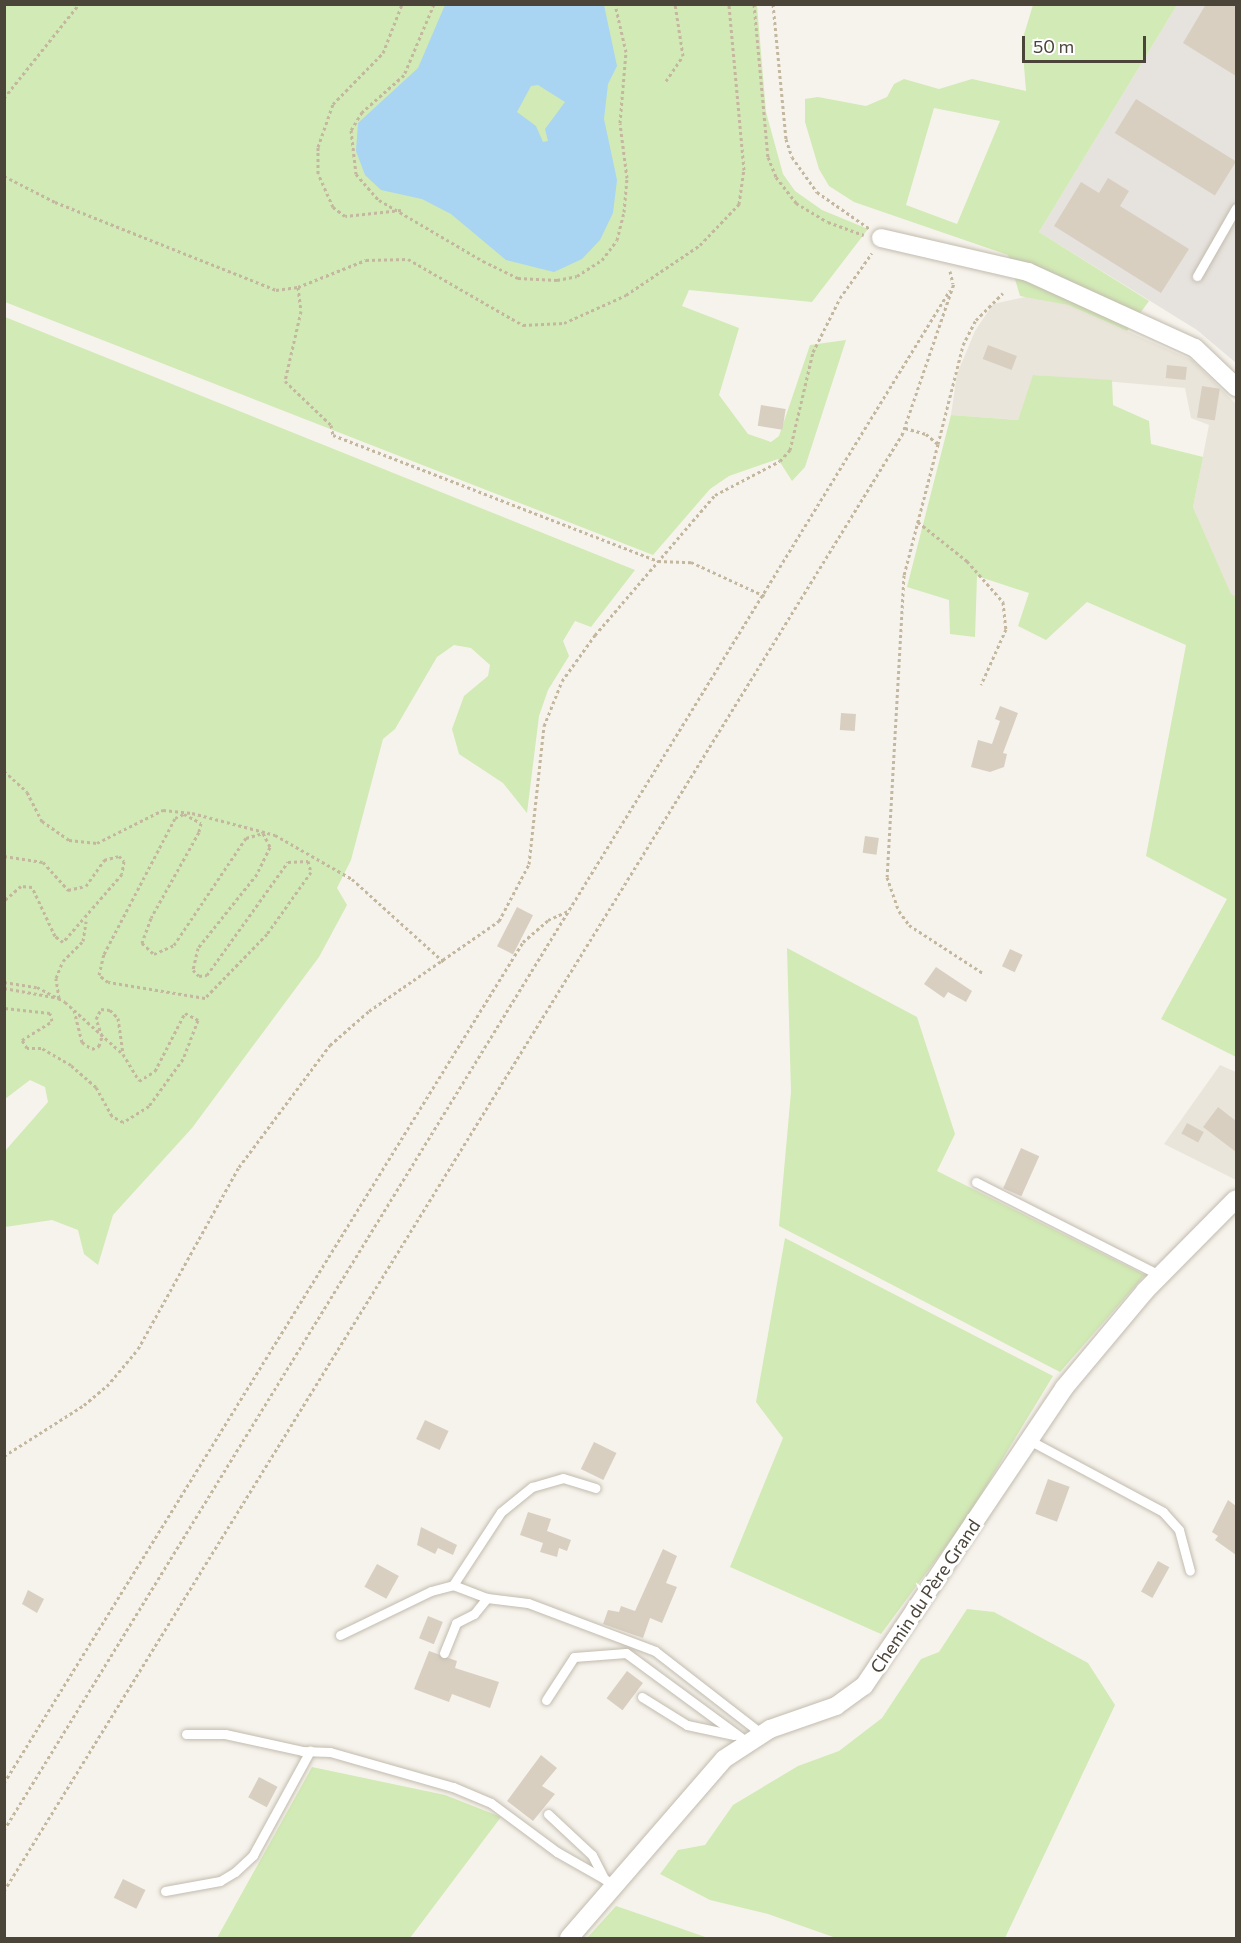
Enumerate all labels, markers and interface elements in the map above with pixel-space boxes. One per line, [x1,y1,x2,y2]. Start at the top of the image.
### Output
scale bar [1025,24,1150,62]
text: 50 m [1033,35,1074,57]
street label: Chemin du Père Grand [866,1515,984,1677]

